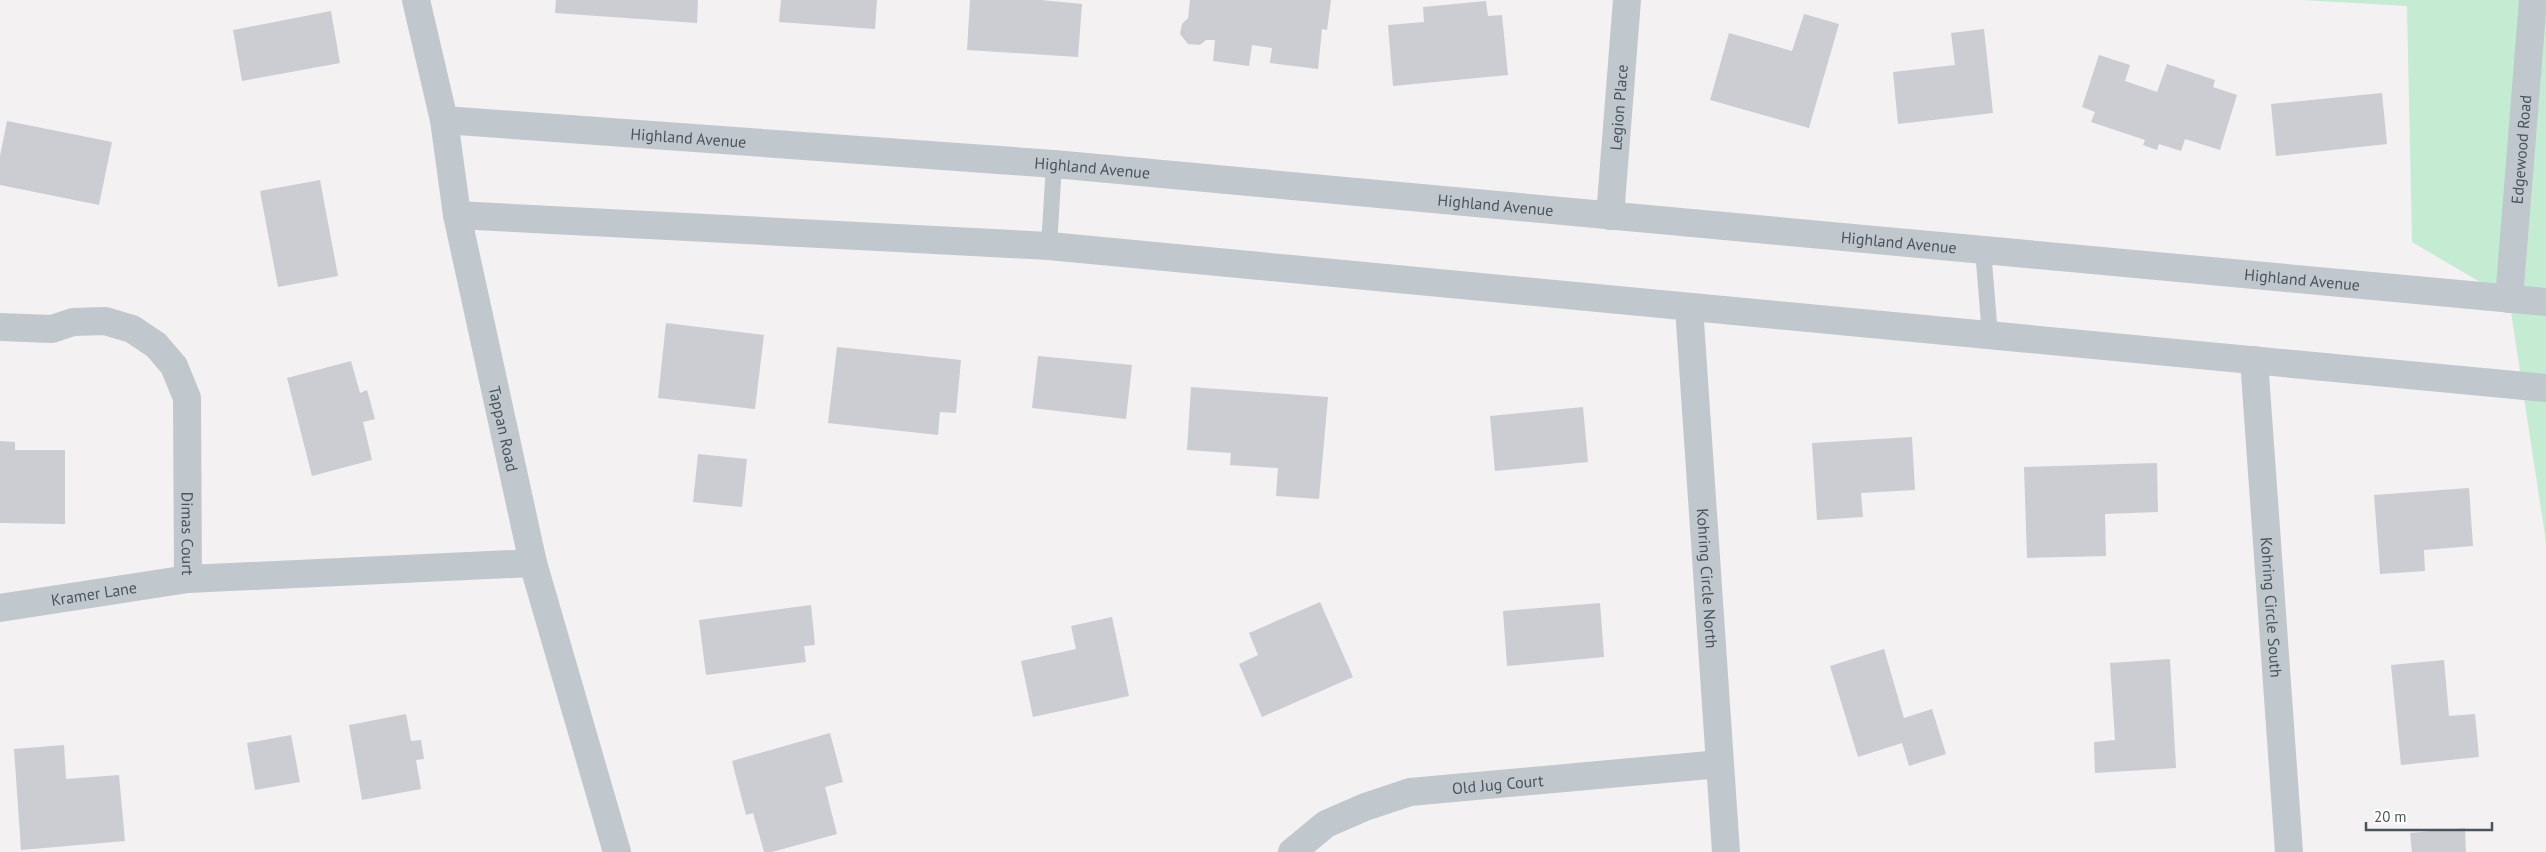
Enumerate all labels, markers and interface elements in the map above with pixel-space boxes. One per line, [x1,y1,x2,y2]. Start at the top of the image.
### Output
street label: Legion Place [1605,63,1632,151]
street label: Edgewood Road [2507,94,2535,205]
street label: Highland Avenue [630,123,747,152]
street label: Highland Avenue [1034,153,1151,183]
street label: Highland Avenue [1437,190,1554,220]
street label: Highland Avenue [1840,227,1958,257]
street label: Highland Avenue [2243,264,2361,295]
street label: Tappan Road [485,384,523,474]
street label: Dimas Court [178,492,198,576]
street label: Kohring Circle North [1693,508,1722,649]
street label: Kohring Circle South [2257,536,2287,678]
street label: Kramer Lane [50,577,138,610]
street label: Old Jug Court [1451,770,1545,798]
scale bar [2366,800,2492,832]
text: 20 m [2374,807,2407,826]

